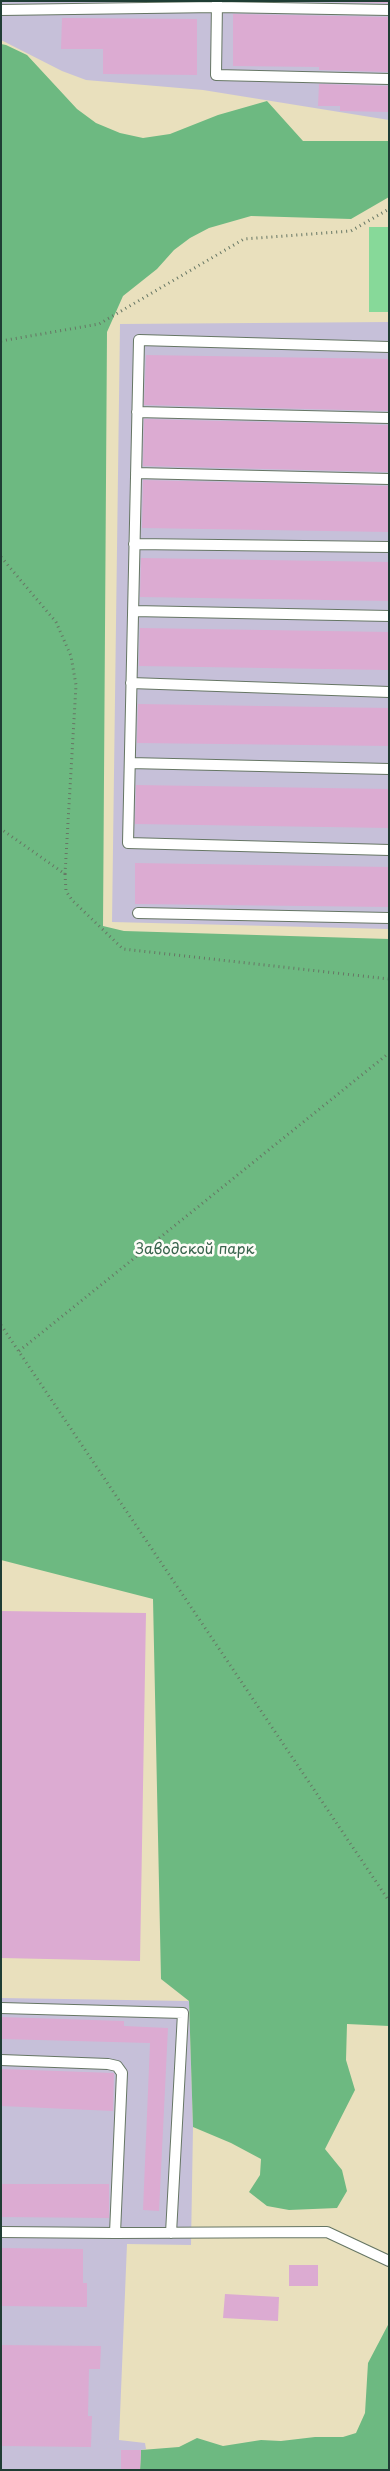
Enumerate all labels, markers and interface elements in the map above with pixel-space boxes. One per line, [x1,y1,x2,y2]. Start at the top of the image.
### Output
park label: Заводской парк [135,1241,255,1259]

